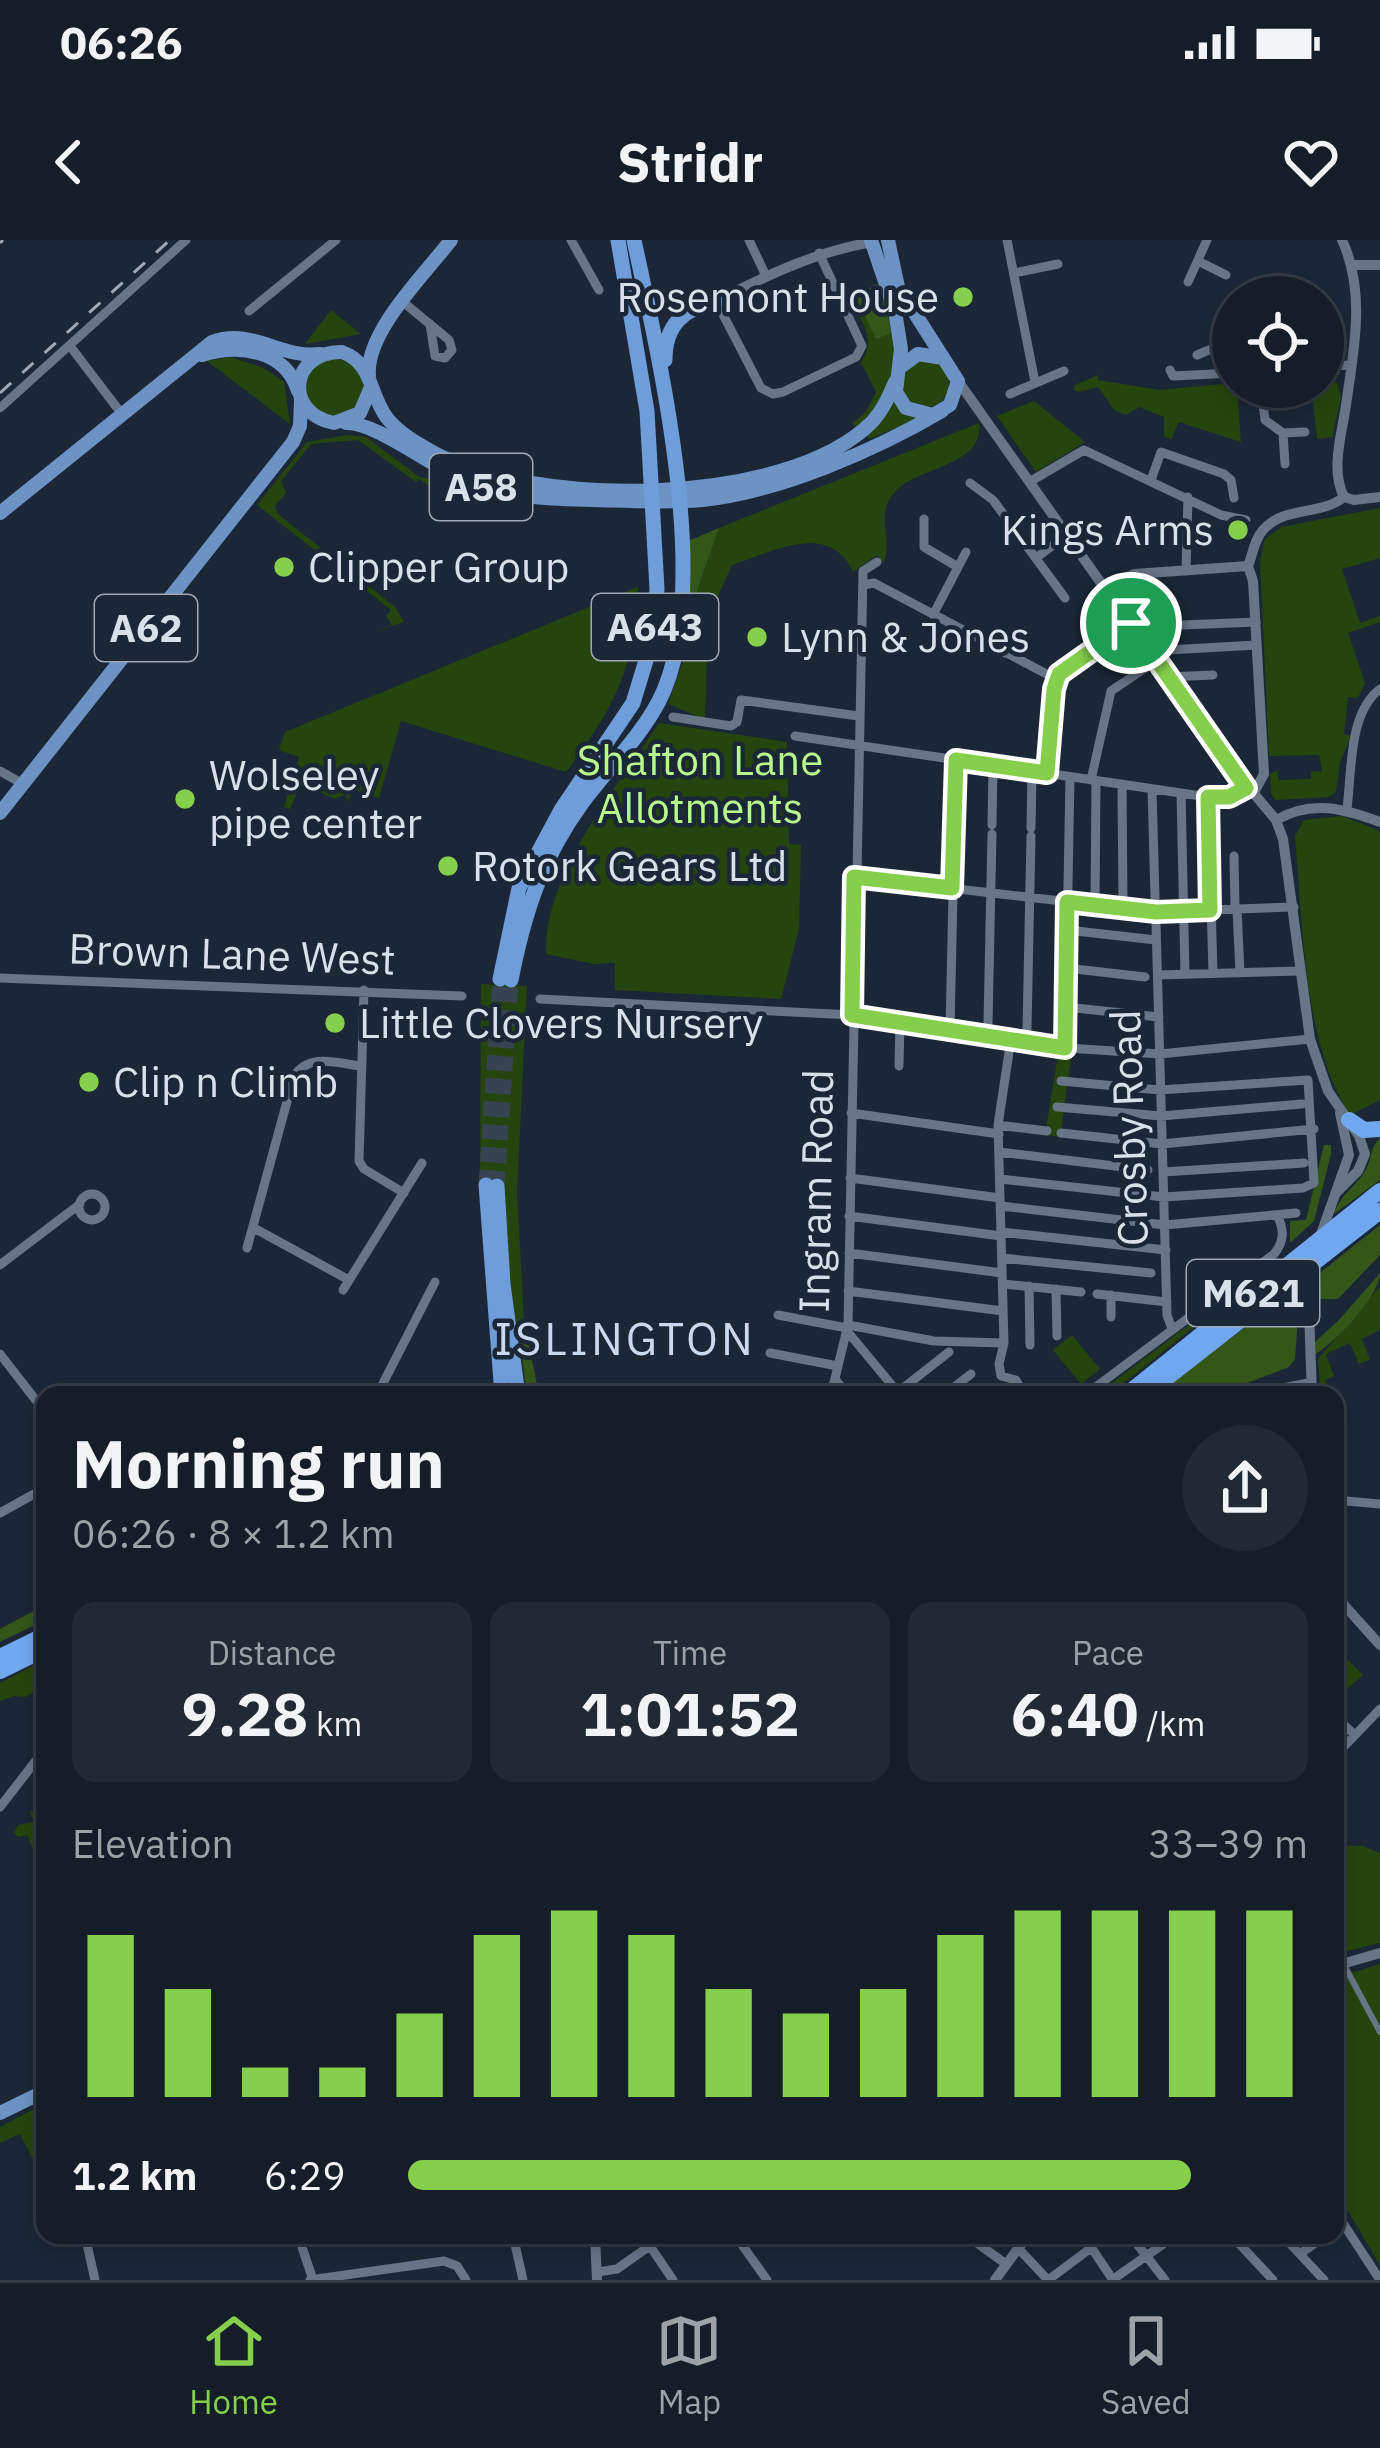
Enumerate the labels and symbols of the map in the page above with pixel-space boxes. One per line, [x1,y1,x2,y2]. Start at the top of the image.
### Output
place label: Rosemont House [616,269,939,324]
marker: Rosemont House [950,284,976,310]
road number: A58 [430,454,532,520]
place label: Kings Arms [1001,502,1214,557]
marker: Kings Arms [1225,517,1251,543]
place label: Clipper Group [308,539,569,594]
marker: Clipper Group [271,554,297,580]
pin [1080,572,1182,674]
road number: A643 [592,594,718,660]
road number: A62 [95,595,197,661]
place label: Lynn & Jones [781,609,1030,664]
marker: Lynn & Jones [744,624,770,650]
park label: Shafton Lane Allotments [577,732,823,835]
place label: Wolseley pipe center [209,747,422,850]
marker: Wolseley pipe center [172,786,198,812]
place label: Rotork Gears Ltd [472,838,787,893]
marker: Rotork Gears Ltd [435,853,461,879]
street label: Brown Lane West [68,920,396,987]
place label: Little Clovers Nursery [359,995,763,1050]
street label: Crosby Road [1097,1009,1160,1247]
marker: Little Clovers Nursery [322,1010,348,1036]
place label: Clip n Climb [113,1054,338,1109]
marker: Clip n Climb [76,1069,102,1095]
street label: Ingram Road [786,1069,845,1313]
road number: M621 [1187,1260,1319,1326]
district label: ISLINGTON [494,1309,756,1367]

